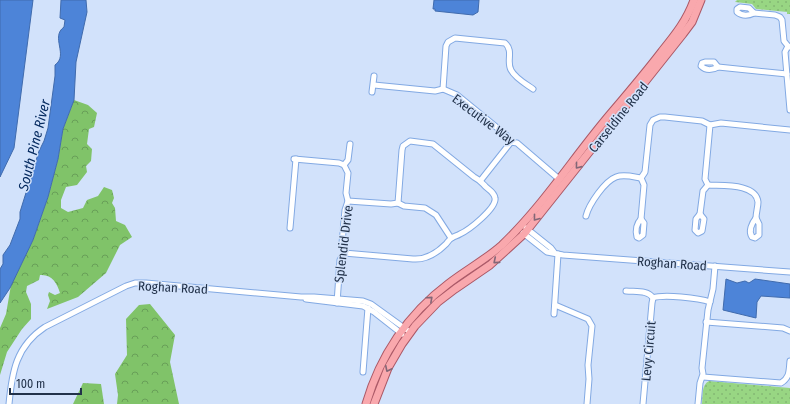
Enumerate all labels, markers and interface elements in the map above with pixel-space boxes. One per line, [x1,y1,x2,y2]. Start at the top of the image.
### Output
street label: Carseldine Road [585,79,651,155]
street label: Executive Way [449,91,518,148]
water label: South Pine River [15,97,54,193]
one-way arrow [576,161,583,168]
street label: Splendid Drive [331,205,356,284]
one-way arrow [534,214,541,221]
street label: Roghan Road [637,254,707,273]
one-way arrow [493,256,500,263]
street label: Roghan Road [138,278,208,297]
one-way arrow [425,297,432,304]
street label: Levy Circuit [638,320,659,382]
one-way arrow [385,365,393,373]
scale bar [10,370,81,396]
text: 100 m [16,377,45,391]

